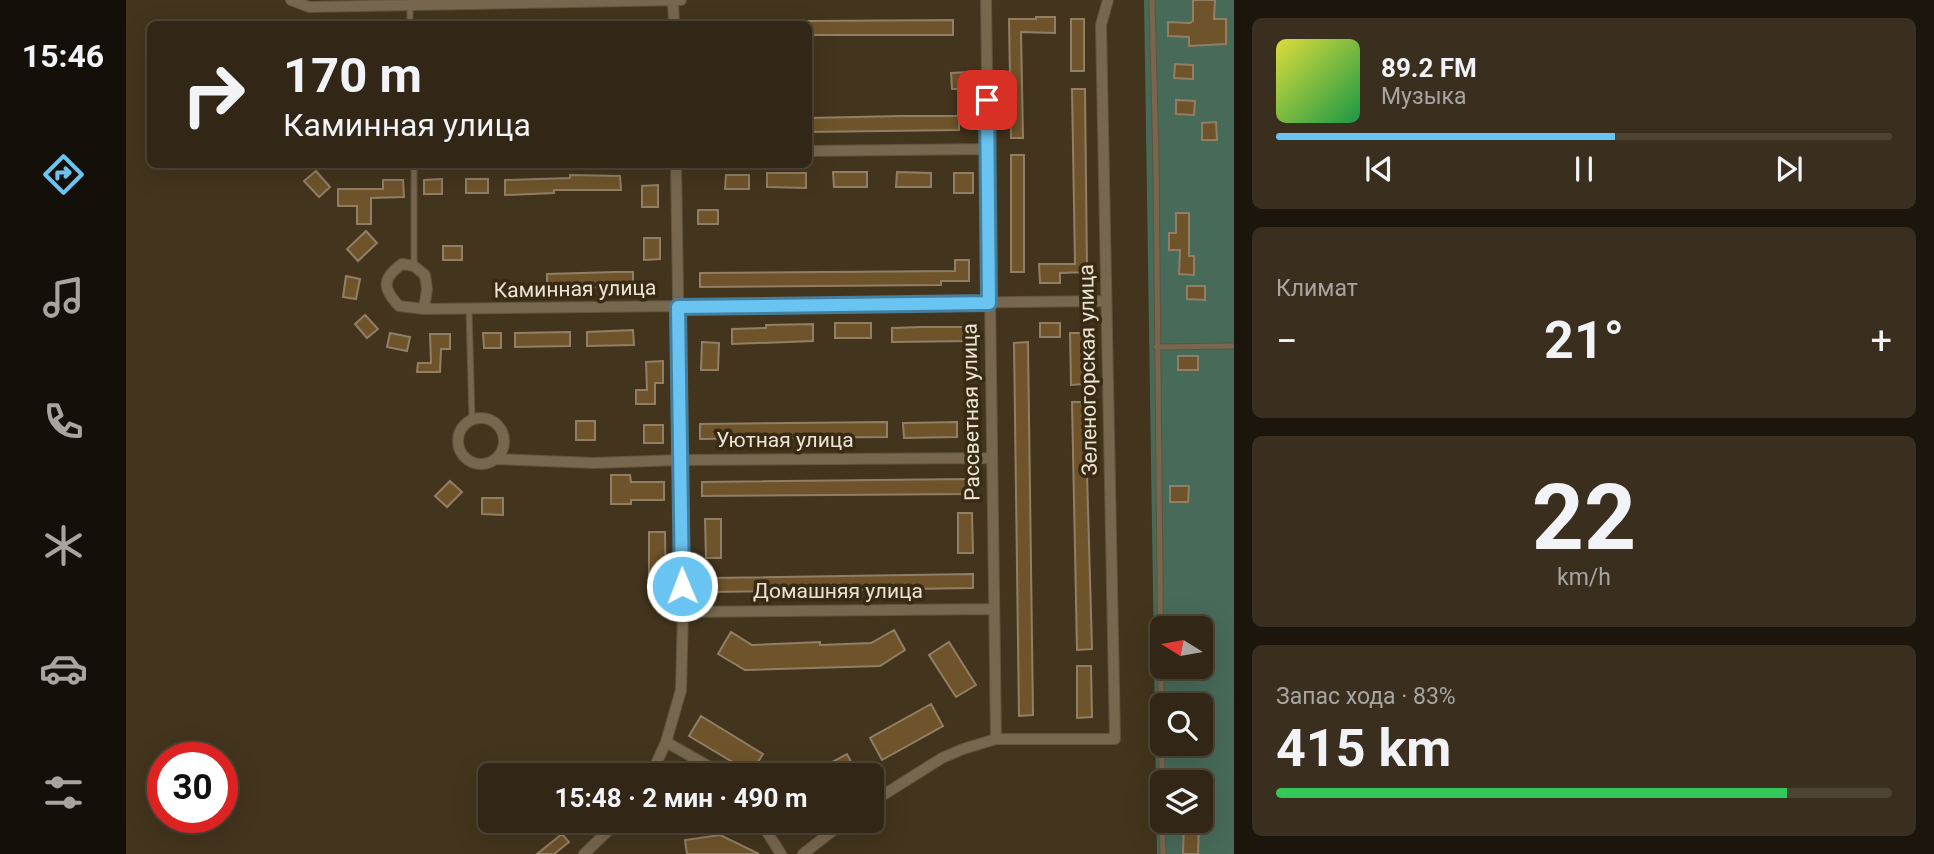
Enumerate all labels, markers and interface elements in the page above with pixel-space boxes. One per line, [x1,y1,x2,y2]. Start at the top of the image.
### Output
text: 15:46 [22,37,104,75]
text: 170 m [283,47,422,104]
icon: right [168,49,259,140]
text: 89.2 FM [1381,53,1477,83]
pin [957,70,1017,130]
icon: arrive [968,81,1006,119]
text: Музыка [1381,83,1466,110]
text: Каминная улица [283,106,531,144]
icon: directions [39,150,88,199]
icon: previous [1360,150,1398,188]
icon: pause [1565,150,1603,188]
icon: next [1770,150,1808,188]
street label: Зеленогорская улица [1074,264,1102,476]
icon: music [39,273,88,322]
text: Климат [1276,275,1358,302]
street label: Каминная улица [493,276,657,302]
text: 21° [1544,310,1624,371]
text: − [1276,319,1298,363]
text: + [1870,319,1892,363]
street label: Рассветная улица [957,323,985,501]
icon: phone [39,397,88,446]
street label: Уютная улица [716,428,854,452]
text: 22 [1532,465,1636,571]
icon: climate [39,521,88,570]
position arrow [645,549,719,623]
text: km/h [1557,564,1611,591]
street label: Домашняя улица [753,579,923,603]
north arrow [1150,616,1213,679]
map controls [1150,616,1213,833]
icon: car [39,644,88,693]
text: Запас хода · 83% [1276,683,1456,710]
button: search [1150,693,1213,756]
text: 415 km [1276,718,1451,779]
speed limit sign: 30 [147,742,238,833]
icon: filters [39,768,88,817]
button: layers [1150,770,1213,833]
text: 15:48 · 2 мин · 490 m [555,783,807,813]

